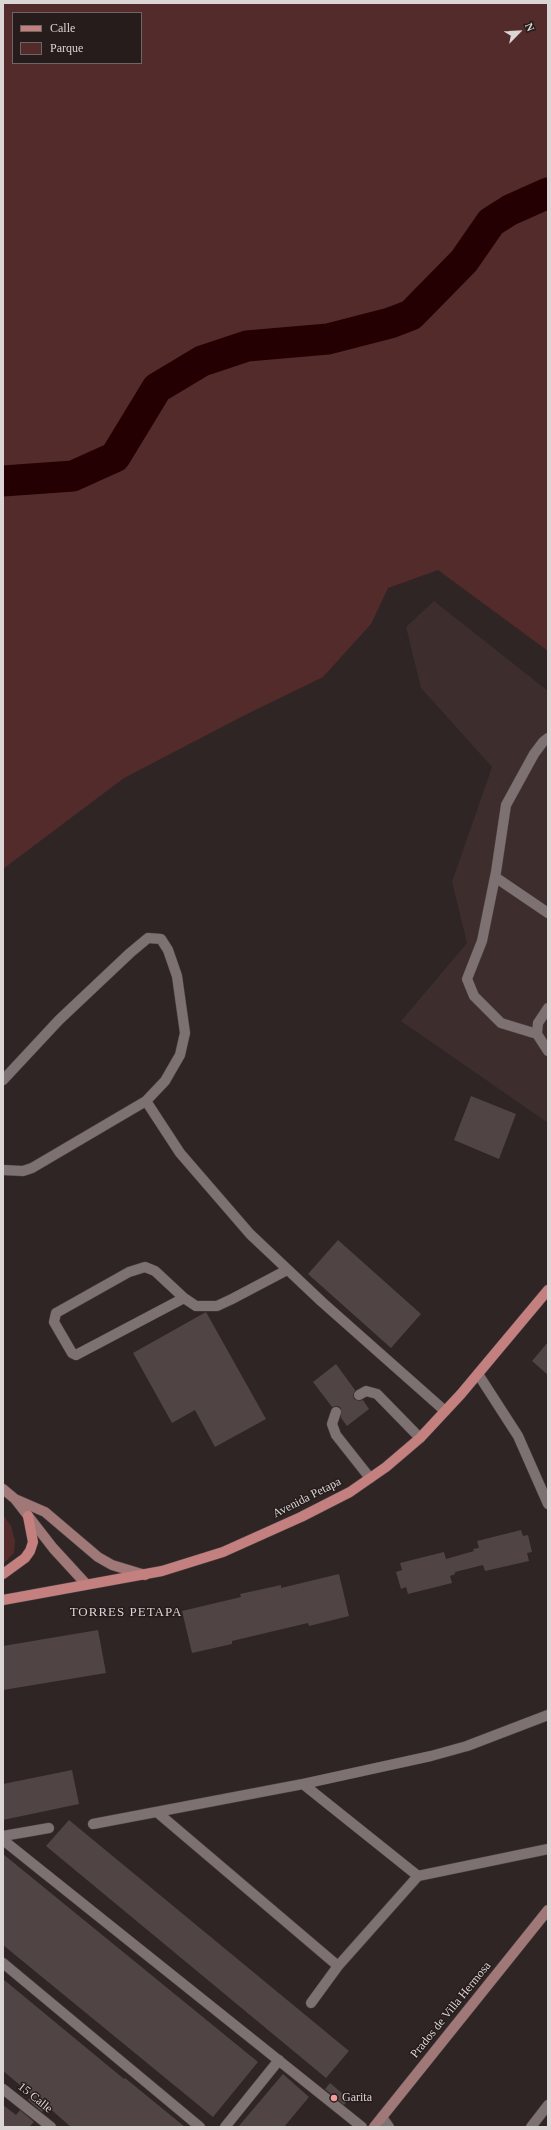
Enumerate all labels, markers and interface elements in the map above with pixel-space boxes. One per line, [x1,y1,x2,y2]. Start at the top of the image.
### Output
legend [12,12,142,64]
north arrow [499,12,539,52]
text: Calle [50,21,75,35]
text: N [523,21,537,33]
text: Parque [50,41,83,55]
street label: Avenida Petapa [270,1475,344,1521]
district label: TORRES PETAPA [70,1605,182,1621]
street label: Prados de Villa Hermosa [408,1959,494,2061]
street label: 15 Calle [15,2080,55,2116]
place label: Garita [342,2091,372,2105]
marker: Garita [329,2093,339,2103]

